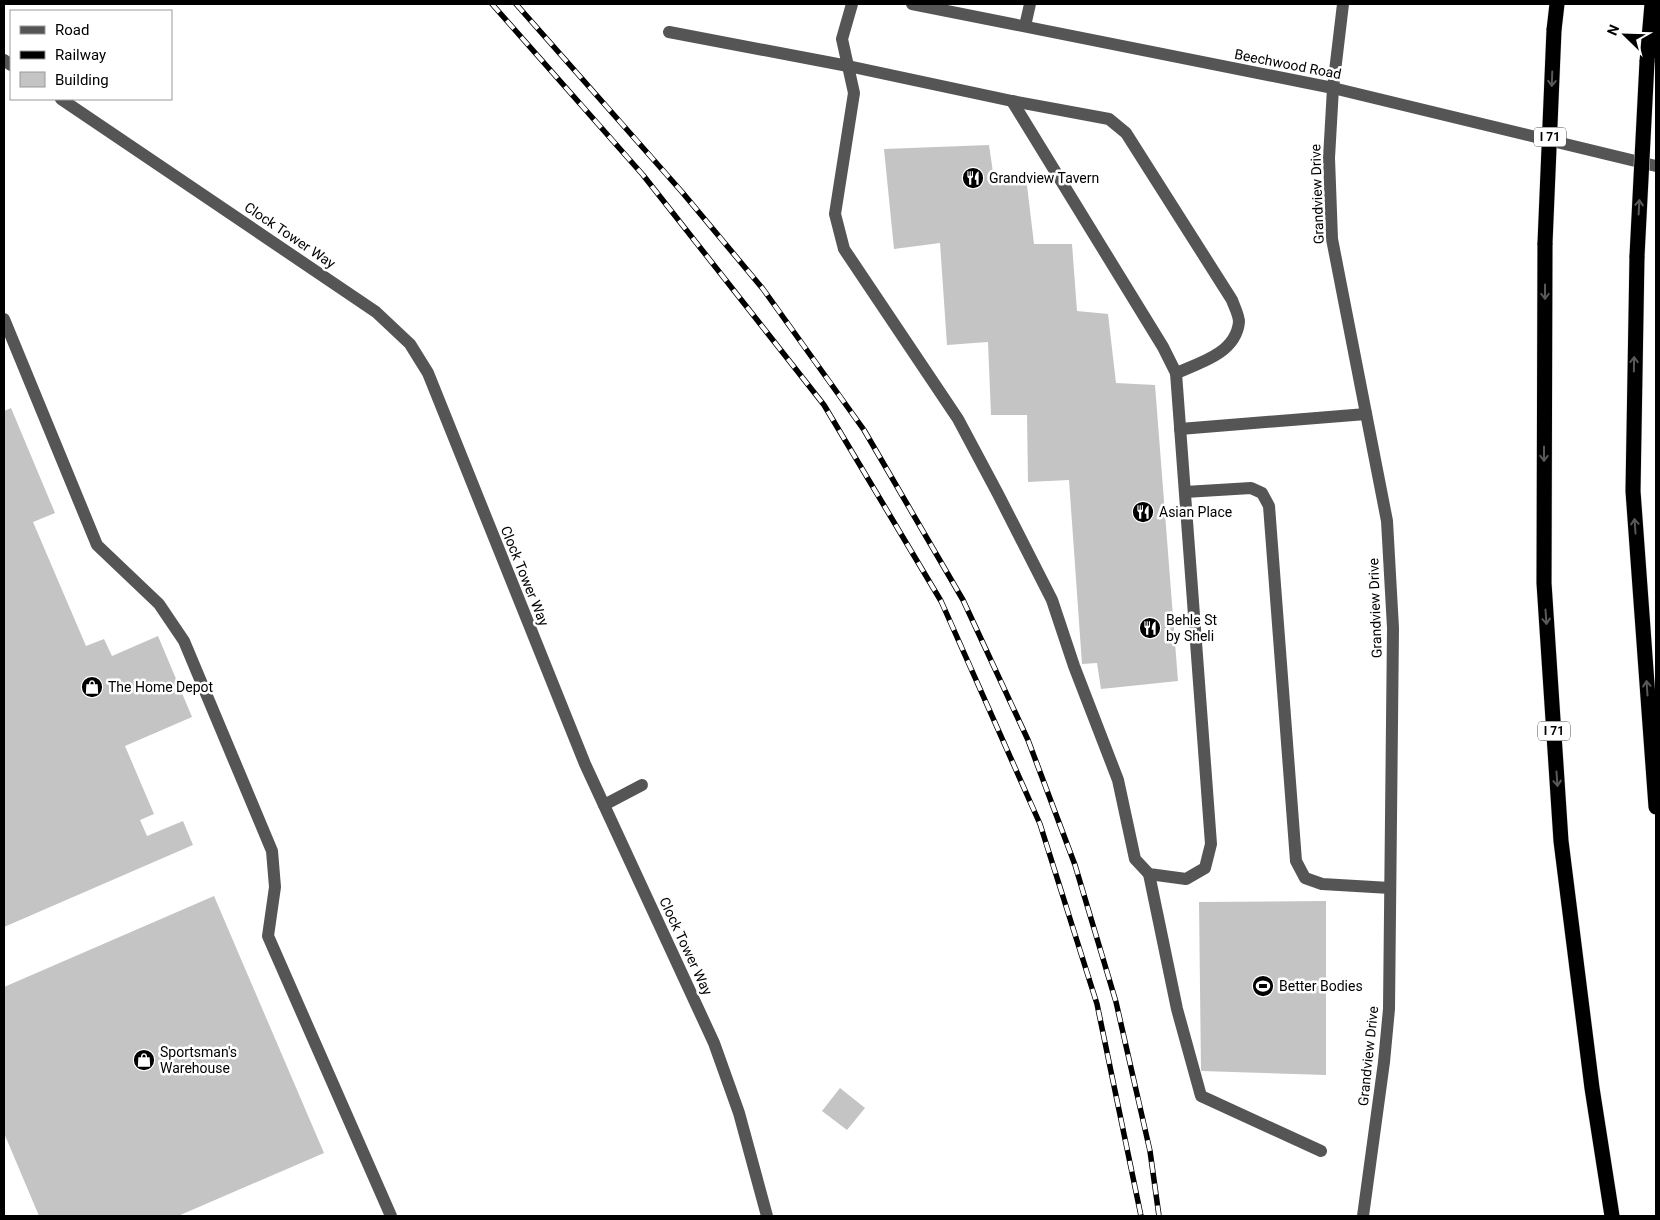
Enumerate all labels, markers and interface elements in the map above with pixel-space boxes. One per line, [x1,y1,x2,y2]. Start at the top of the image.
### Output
legend [10,10,172,100]
north arrow [1600,10,1650,60]
text: Road [55,21,89,39]
text: N [1604,22,1622,38]
text: Railway [55,46,106,64]
street label: Beechwood Road [1233,46,1343,82]
one-way arrow [1547,70,1557,86]
text: Building [55,71,109,89]
road number: I 71 [1534,128,1566,146]
street label: Grandview Drive [1307,144,1327,244]
restaurant icon: Grandview Tavern [961,166,985,190]
place label: Grandview Tavern [989,170,1099,186]
street label: Clock Tower Way [241,199,339,272]
one-way arrow [1635,200,1644,216]
one-way arrow [1540,284,1550,300]
one-way arrow [1629,356,1639,372]
one-way arrow [1539,446,1549,462]
restaurant icon: Asian Place [1131,500,1155,524]
place label: Asian Place [1159,504,1232,520]
one-way arrow [1631,519,1640,535]
street label: Clock Tower Way [498,524,552,629]
street label: Grandview Drive [1365,558,1385,658]
one-way arrow [1542,609,1551,625]
place label: Behle St by Sheli [1166,612,1217,644]
restaurant icon: Behle St by Sheli [1138,616,1162,640]
shop icon: The Home Depot [80,675,104,699]
place label: The Home Depot [108,679,214,695]
one-way arrow [1642,681,1651,697]
road number: I 71 [1538,721,1570,740]
one-way arrow [1552,771,1561,787]
street label: Clock Tower Way [656,894,716,998]
sports icon: Better Bodies [1251,974,1275,998]
place label: Better Bodies [1279,978,1363,994]
street label: Grandview Drive [1355,1005,1381,1107]
place label: Sportsman's Warehouse [160,1044,237,1076]
shop icon: Sportsman's Warehouse [132,1048,156,1072]

